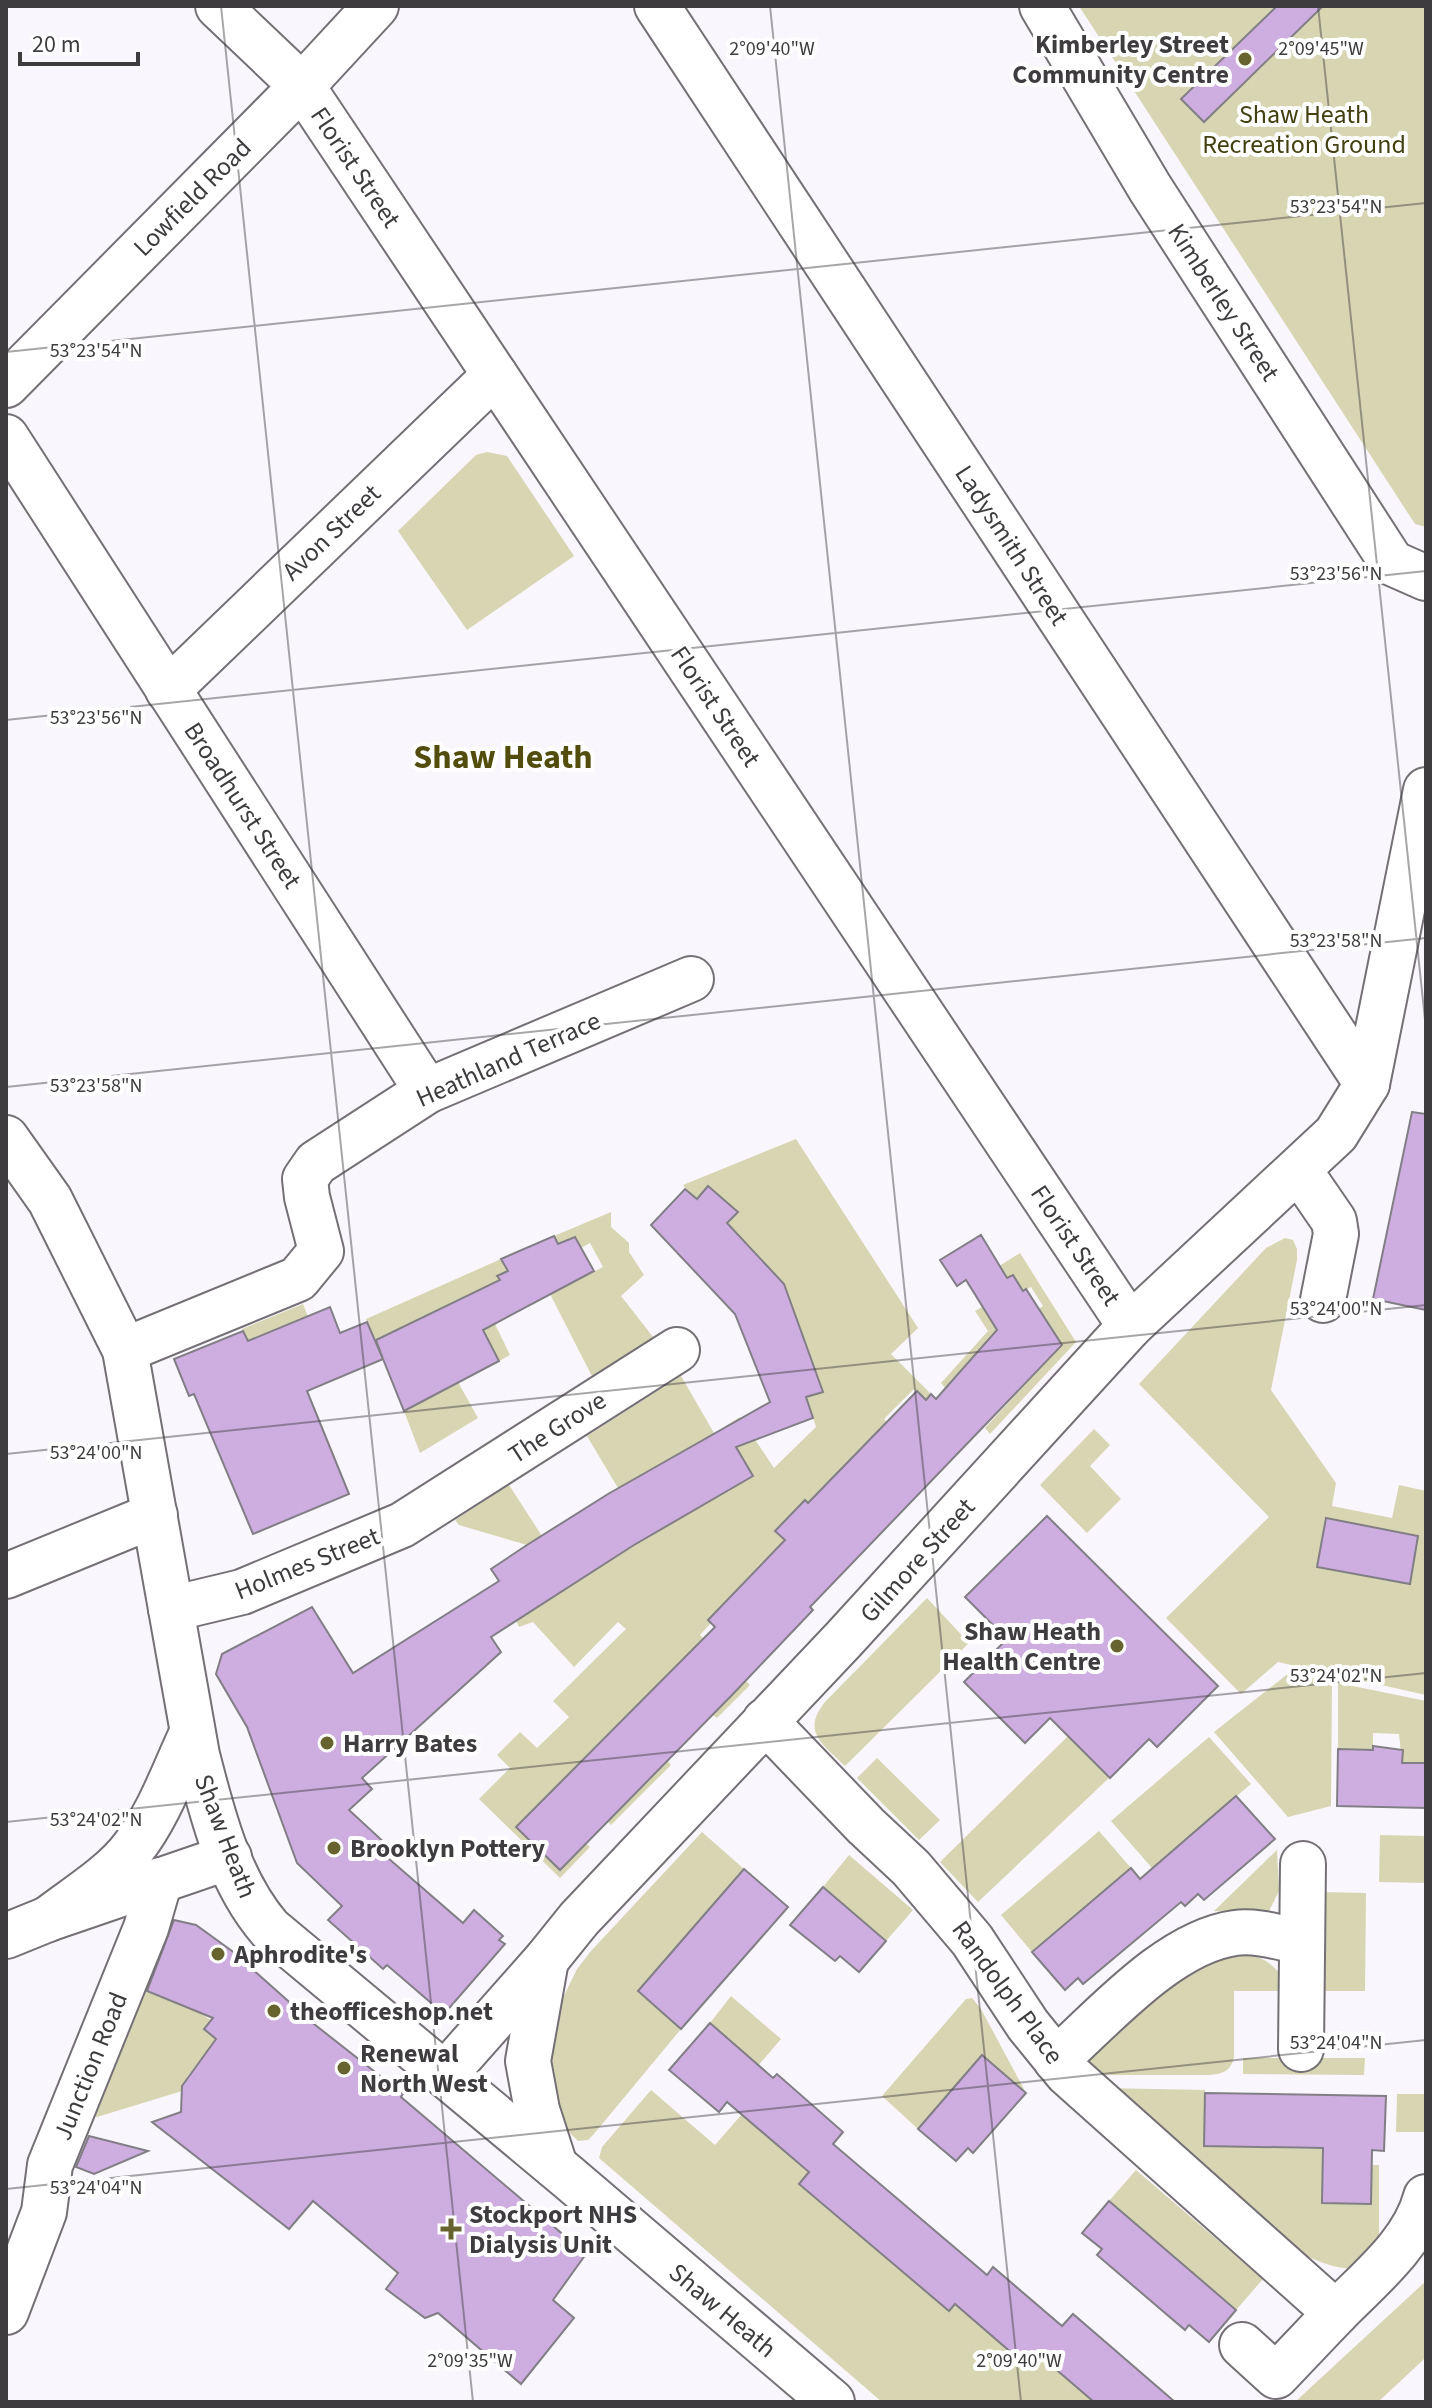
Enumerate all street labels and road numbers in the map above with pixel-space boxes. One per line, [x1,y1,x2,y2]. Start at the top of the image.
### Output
street label: Florist Street [302,100,410,235]
street label: Lowfield Road [125,130,260,265]
street label: Kimberley Street [1159,216,1289,389]
street label: Ladysmith Street [946,458,1077,633]
street label: Avon Street [274,476,389,589]
street label: Florist Street [662,639,770,774]
street label: Broadhurst Street [175,715,311,896]
street label: Heathland Terrace [410,1002,606,1117]
street label: Florist Street [1022,1178,1130,1313]
street label: The Grove [501,1382,613,1473]
street label: Gilmore Street [851,1490,984,1631]
street label: Holmes Street [229,1518,385,1609]
street label: Shaw Heath [185,1769,266,1904]
street label: Randolph Place [943,1913,1072,2072]
street label: Junction Road [44,1987,137,2146]
street label: Shaw Heath [661,2254,784,2366]

